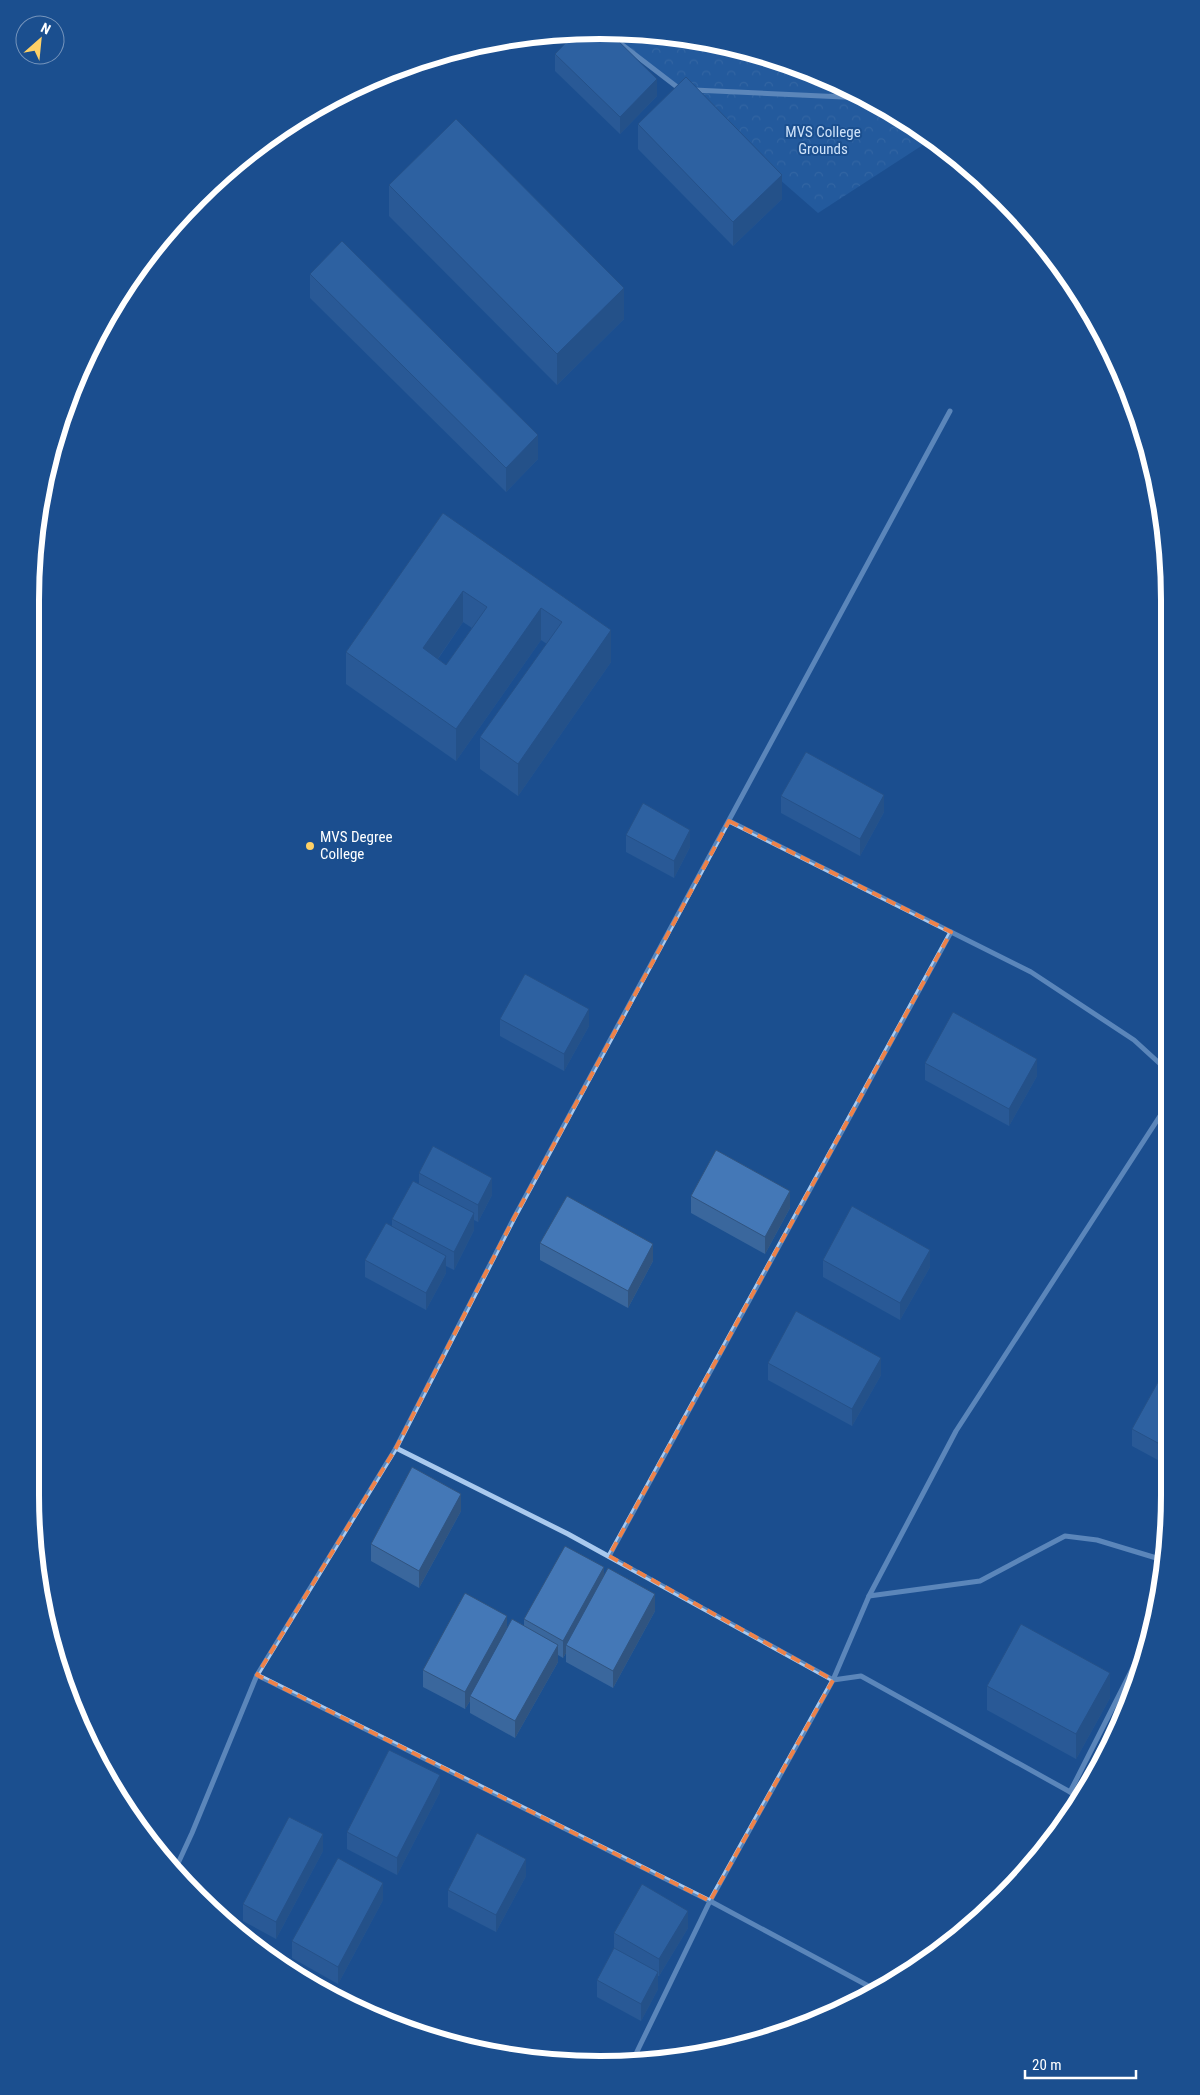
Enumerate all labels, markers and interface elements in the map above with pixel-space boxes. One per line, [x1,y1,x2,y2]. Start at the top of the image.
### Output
north arrow [15,15,65,65]
text: N [38,19,53,37]
park label: MVS College Grounds [785,123,861,158]
place label: MVS Degree College [320,828,392,863]
marker: MVS Degree College [304,840,316,852]
scale bar [1025,2048,1136,2080]
text: 20 m [1032,2056,1062,2074]

